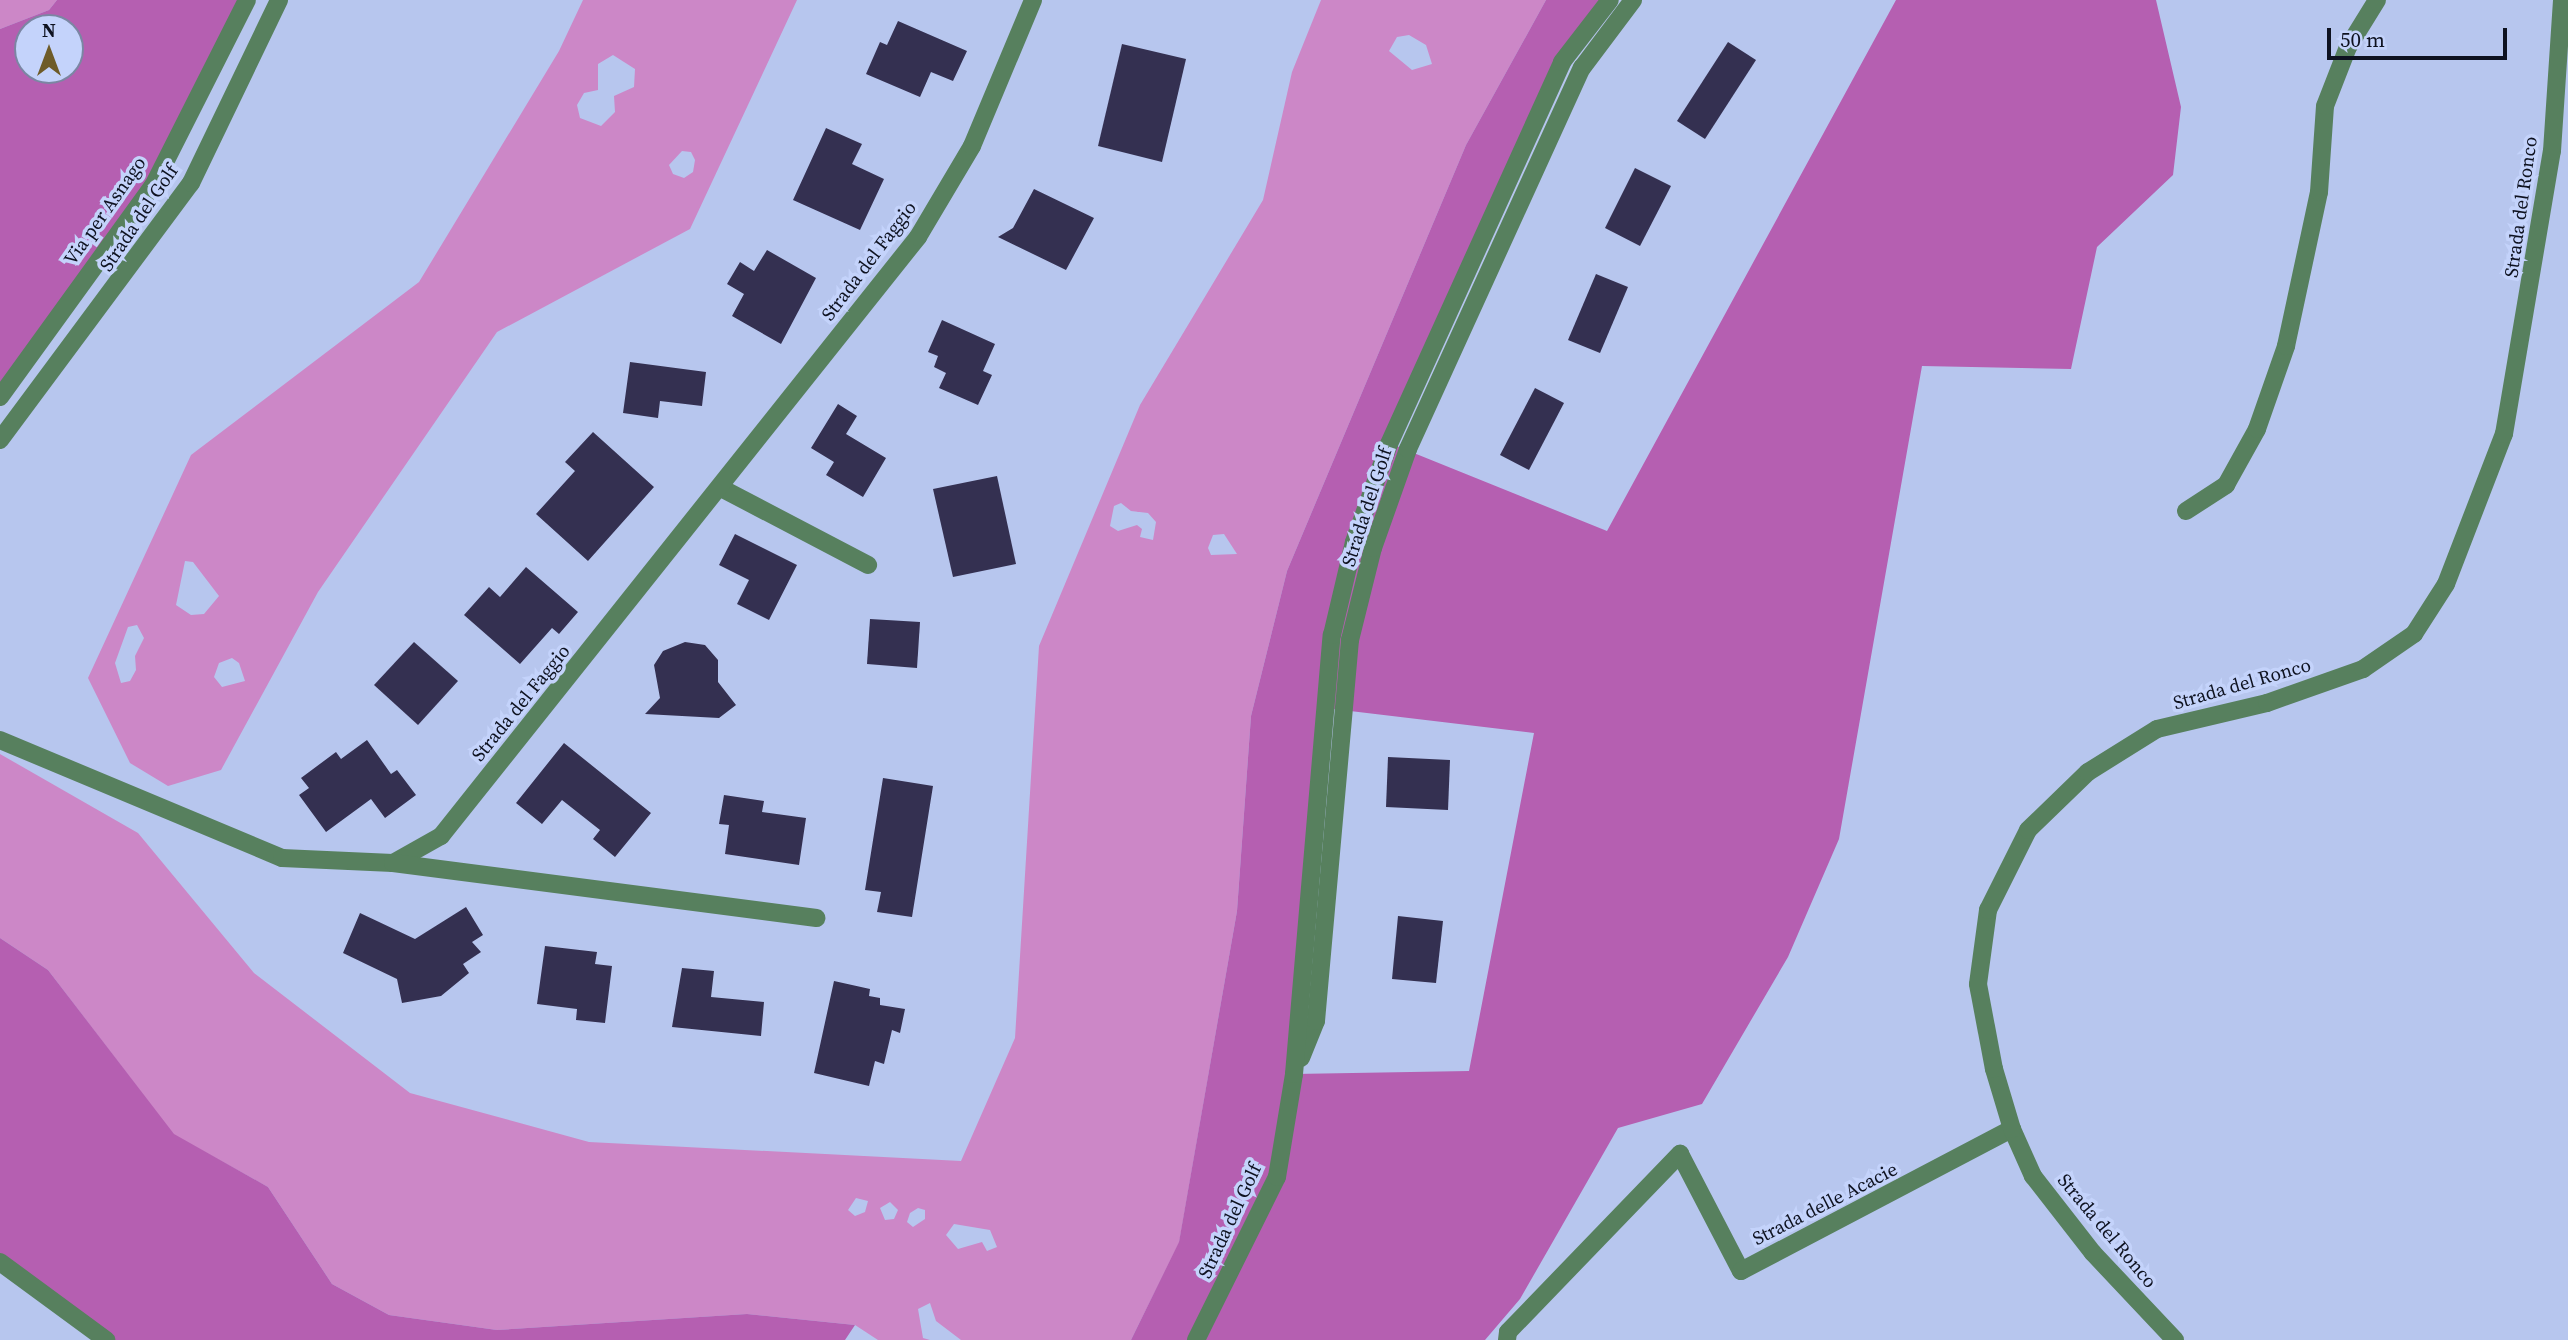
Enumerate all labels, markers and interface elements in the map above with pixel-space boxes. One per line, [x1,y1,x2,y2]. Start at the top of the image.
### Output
north arrow [14,14,84,84]
scale bar [2330,14,2510,58]
text: N [42,17,56,43]
text: 50 m [2340,25,2385,54]
street label: Strada del Ronco [2500,135,2542,279]
street label: Via per Asnago [59,152,151,270]
street label: Strada del Golf [95,160,183,276]
street label: Strada del Faggio [817,197,921,325]
street label: Strada del Golf [1337,445,1397,569]
street label: Strada del Faggio [467,640,575,766]
street label: Strada del Ronco [2171,653,2313,715]
street label: Strada delle Acacie [1749,1158,1901,1250]
street label: Strada del Golf [1193,1160,1267,1282]
street label: Strada del Ronco [2053,1169,2161,1293]

